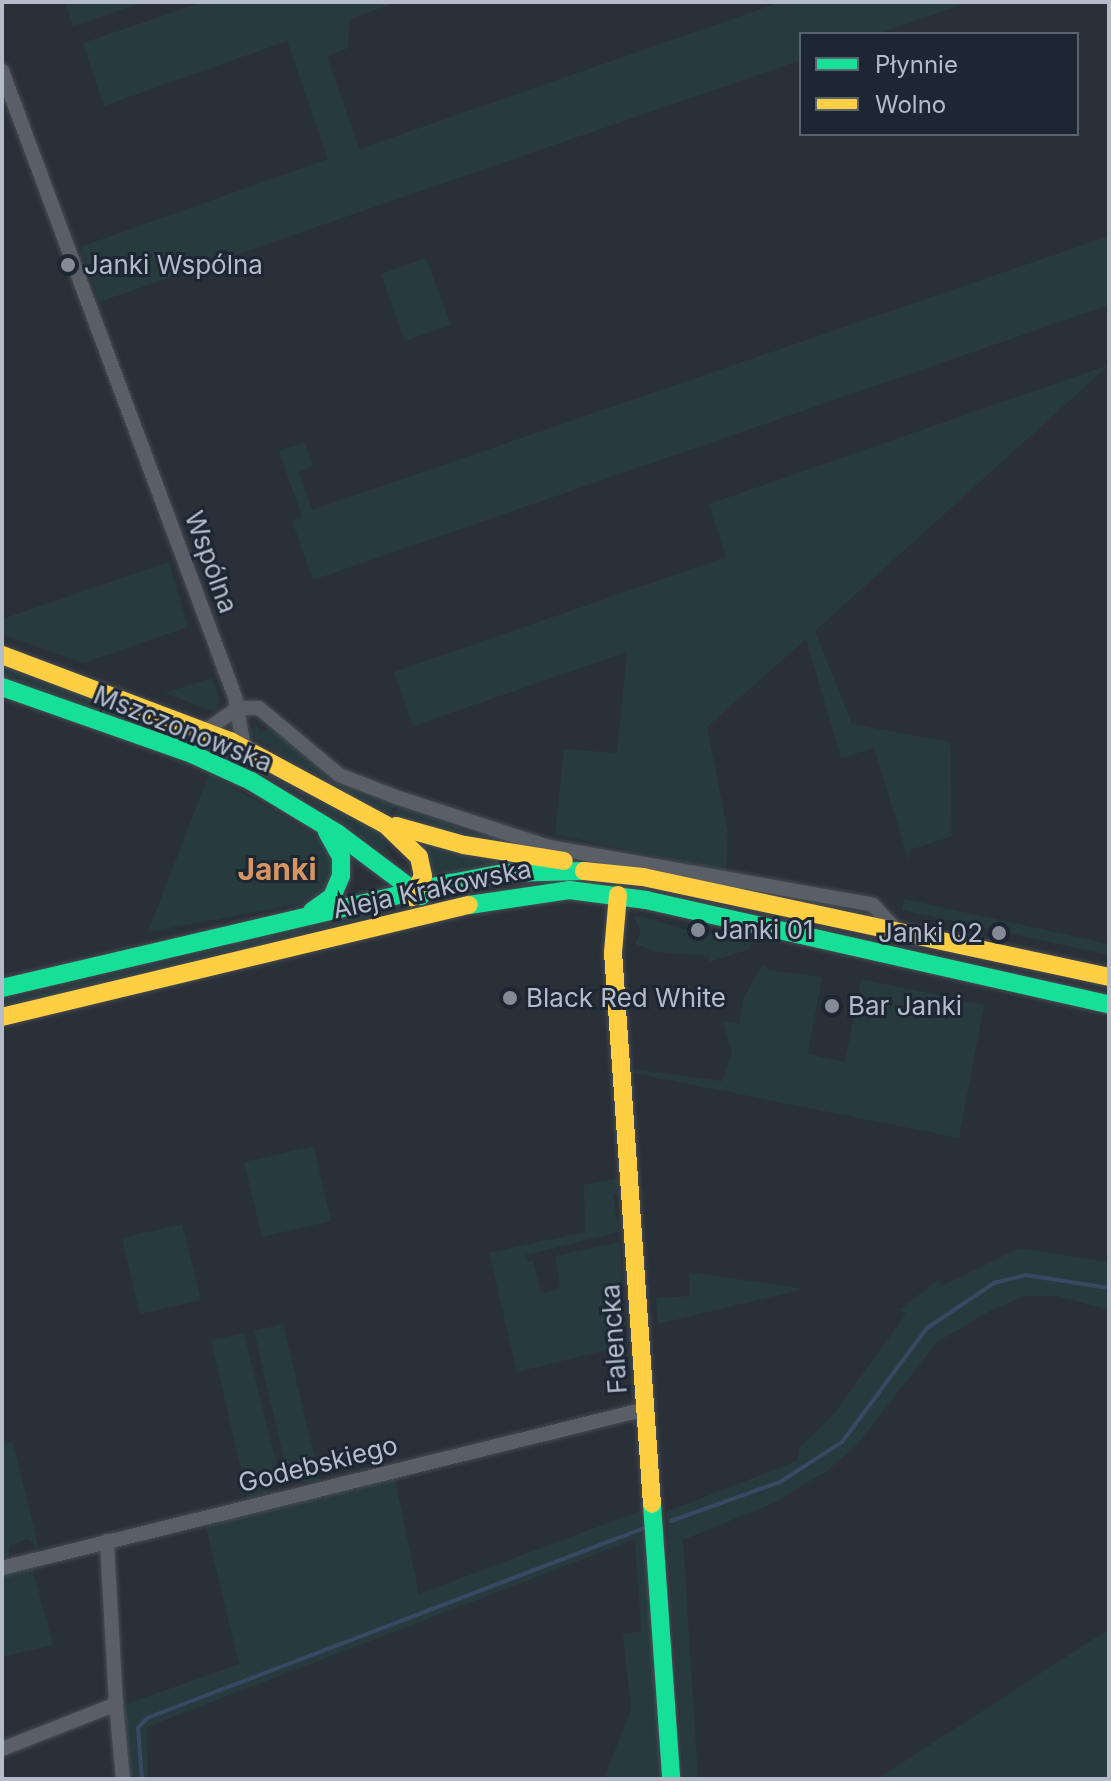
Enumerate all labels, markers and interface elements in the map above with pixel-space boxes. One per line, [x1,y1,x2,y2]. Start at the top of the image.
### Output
legend [799,32,1079,136]
text: Płynnie [875,50,958,79]
text: Wolno [875,90,946,119]
place label: Janki Wspólna [84,249,263,281]
marker: Janki Wspólna [59,256,77,274]
street label: Wspólna [178,507,244,617]
street label: Mszczonowska [89,679,277,779]
district label: Janki [237,851,317,887]
street label: Aleja Krakowska [330,853,534,925]
place label: Janki 01 [714,914,814,946]
place label: Janki 02 [878,917,983,949]
marker: Janki 01 [689,921,707,939]
marker: Janki 02 [990,924,1008,942]
place label: Black Red White [526,982,726,1014]
marker: Black Red White [501,989,519,1007]
place label: Bar Janki [848,990,962,1022]
marker: Bar Janki [823,997,841,1015]
street label: Falencka [595,1283,633,1395]
street label: Godebskiego [235,1429,401,1499]

